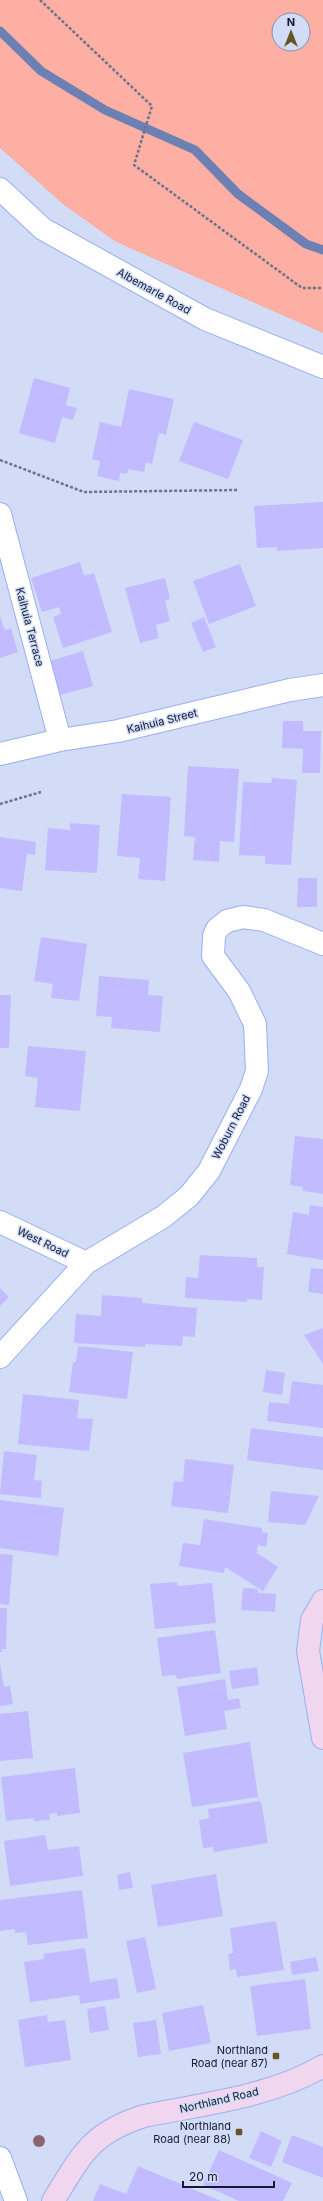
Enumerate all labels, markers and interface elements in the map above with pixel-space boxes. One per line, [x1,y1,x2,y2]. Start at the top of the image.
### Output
north arrow [271,12,311,52]
text: N [287,15,295,29]
street label: Albemarle Road [115,265,193,317]
street label: Kaihuia Terrace [13,586,47,668]
street label: Kaihuia Street [125,705,199,737]
street label: Woburn Road [209,1092,253,1162]
street label: West Road [15,1223,71,1261]
place label: Northland Road (near 87) [191,2043,268,2070]
marker: Northland Road (near 87) [271,2051,281,2061]
street label: Northland Road [178,2084,260,2116]
place label: Northland Road (near 88) [153,2119,231,2146]
marker: Northland Road (near 88) [234,2127,244,2137]
scale bar [183,2163,274,2189]
text: 20 m [189,2169,218,2184]

